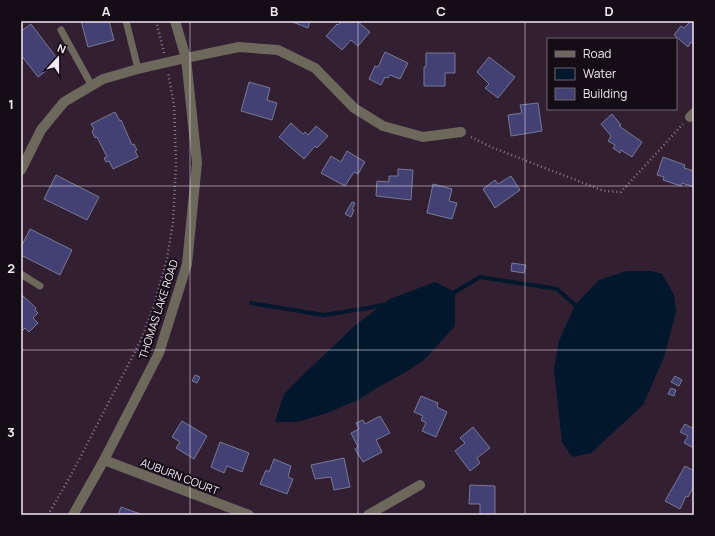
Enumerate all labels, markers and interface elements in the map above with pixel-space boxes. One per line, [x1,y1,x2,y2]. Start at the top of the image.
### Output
text: A [102,2,111,20]
text: B [270,2,278,20]
text: C [436,2,446,20]
text: D [604,2,614,20]
north arrow [38,38,78,78]
legend [547,38,677,110]
text: N [55,40,68,57]
text: Road [583,45,611,62]
text: Water [583,65,617,82]
text: Building [583,85,627,102]
text: 1 [8,95,14,113]
street label: THOMAS LAKE ROAD [135,257,181,361]
text: 2 [7,259,15,277]
text: 3 [7,423,15,441]
street label: AUBURN COURT [139,454,222,498]

